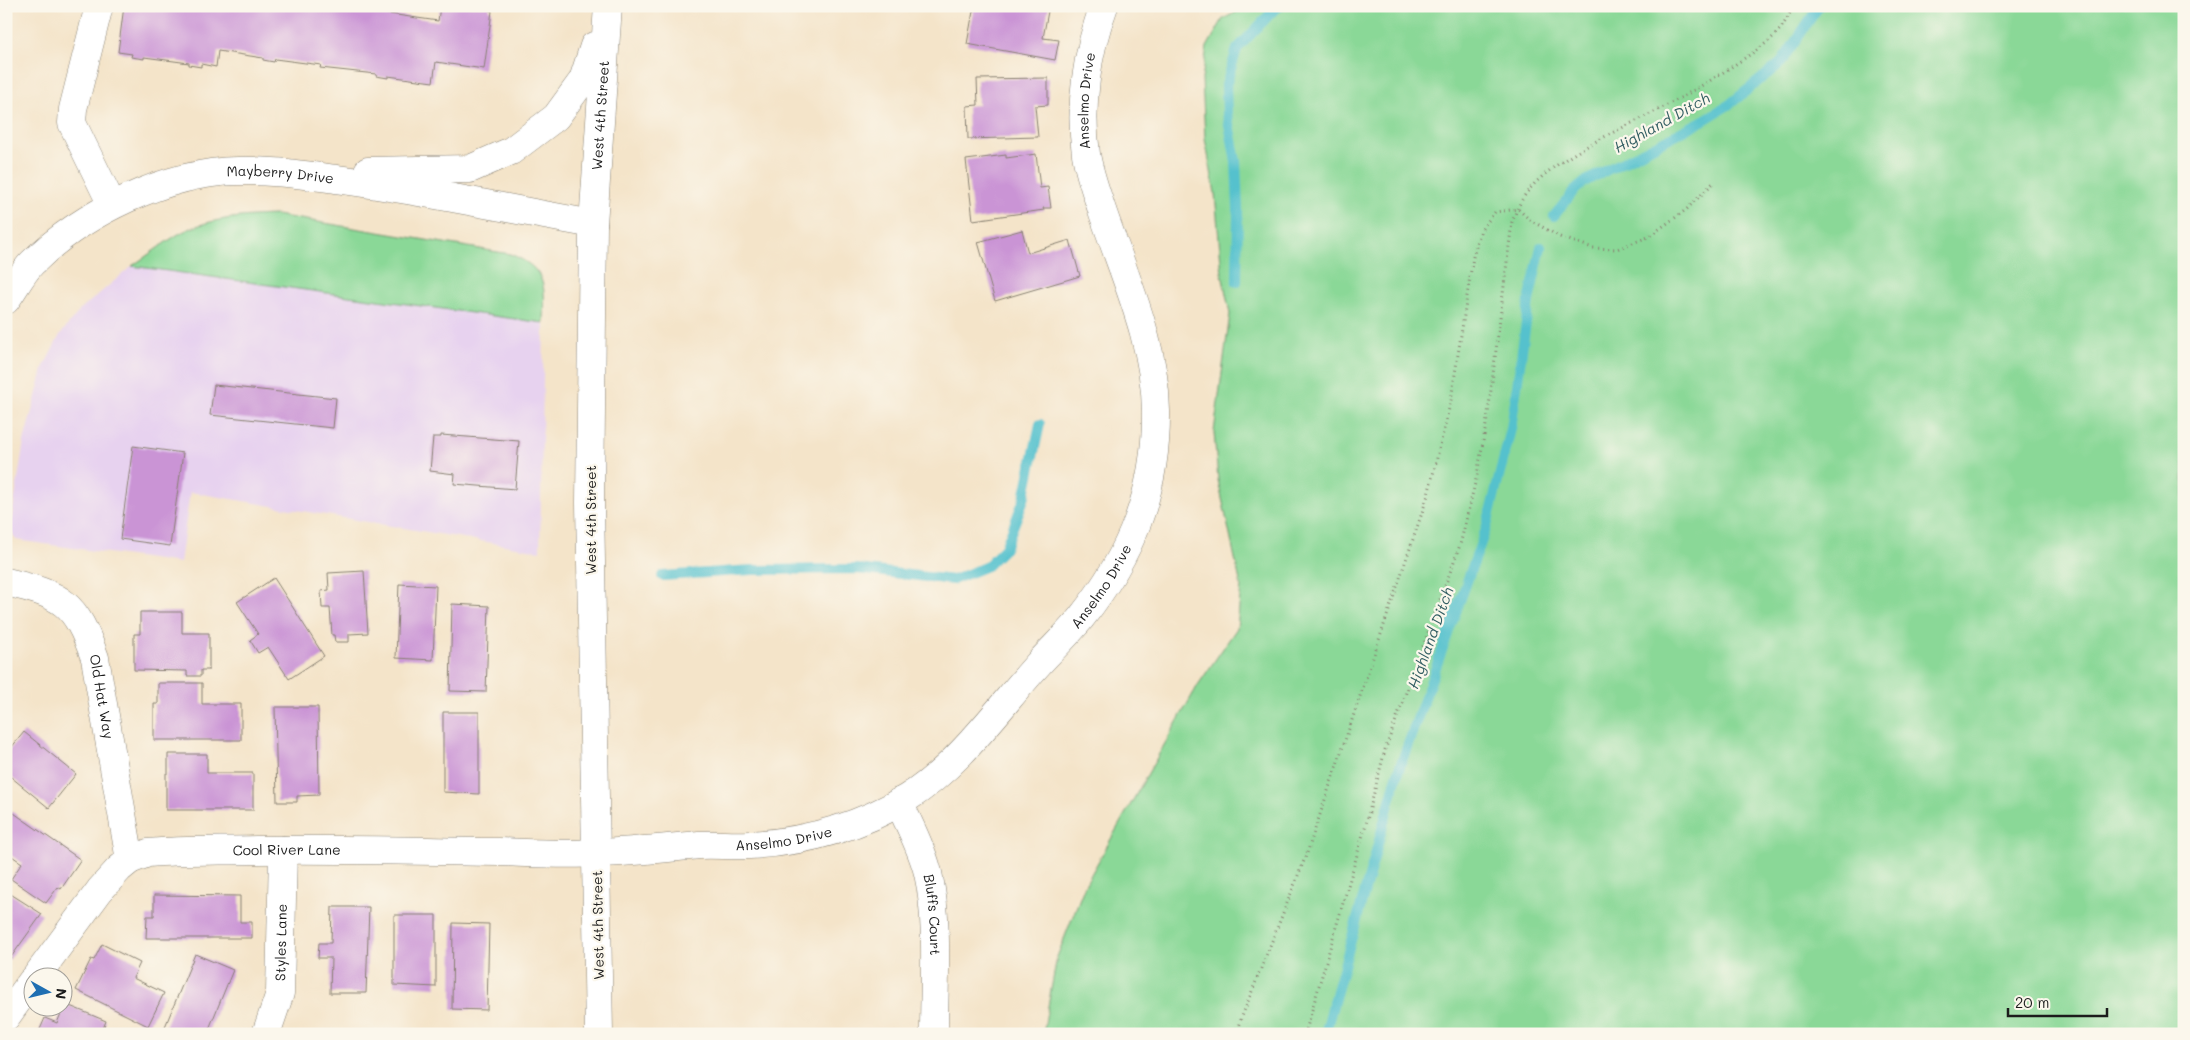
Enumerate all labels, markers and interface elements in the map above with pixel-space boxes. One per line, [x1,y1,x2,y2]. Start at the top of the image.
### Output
street label: Anselmo Drive [1073,51,1099,151]
street label: West 4th Street [587,60,613,171]
water label: Highland Ditch [1610,87,1713,157]
street label: Mayberry Drive [226,161,335,188]
street label: West 4th Street [581,465,600,575]
street label: Anselmo Drive [1066,541,1136,632]
water label: Highland Ditch [1402,584,1458,691]
street label: Old Hat Way [86,653,119,740]
street label: Anselmo Drive [735,821,834,854]
street label: Cool River Lane [233,840,341,859]
street label: West 4th Street [587,870,608,980]
street label: Bluffs Court [920,872,945,955]
street label: Styles Lane [270,903,291,981]
north arrow [22,968,72,1018]
scale bar [2008,985,2106,1017]
text: N [51,987,72,1000]
text: 20 m [2015,992,2049,1012]

